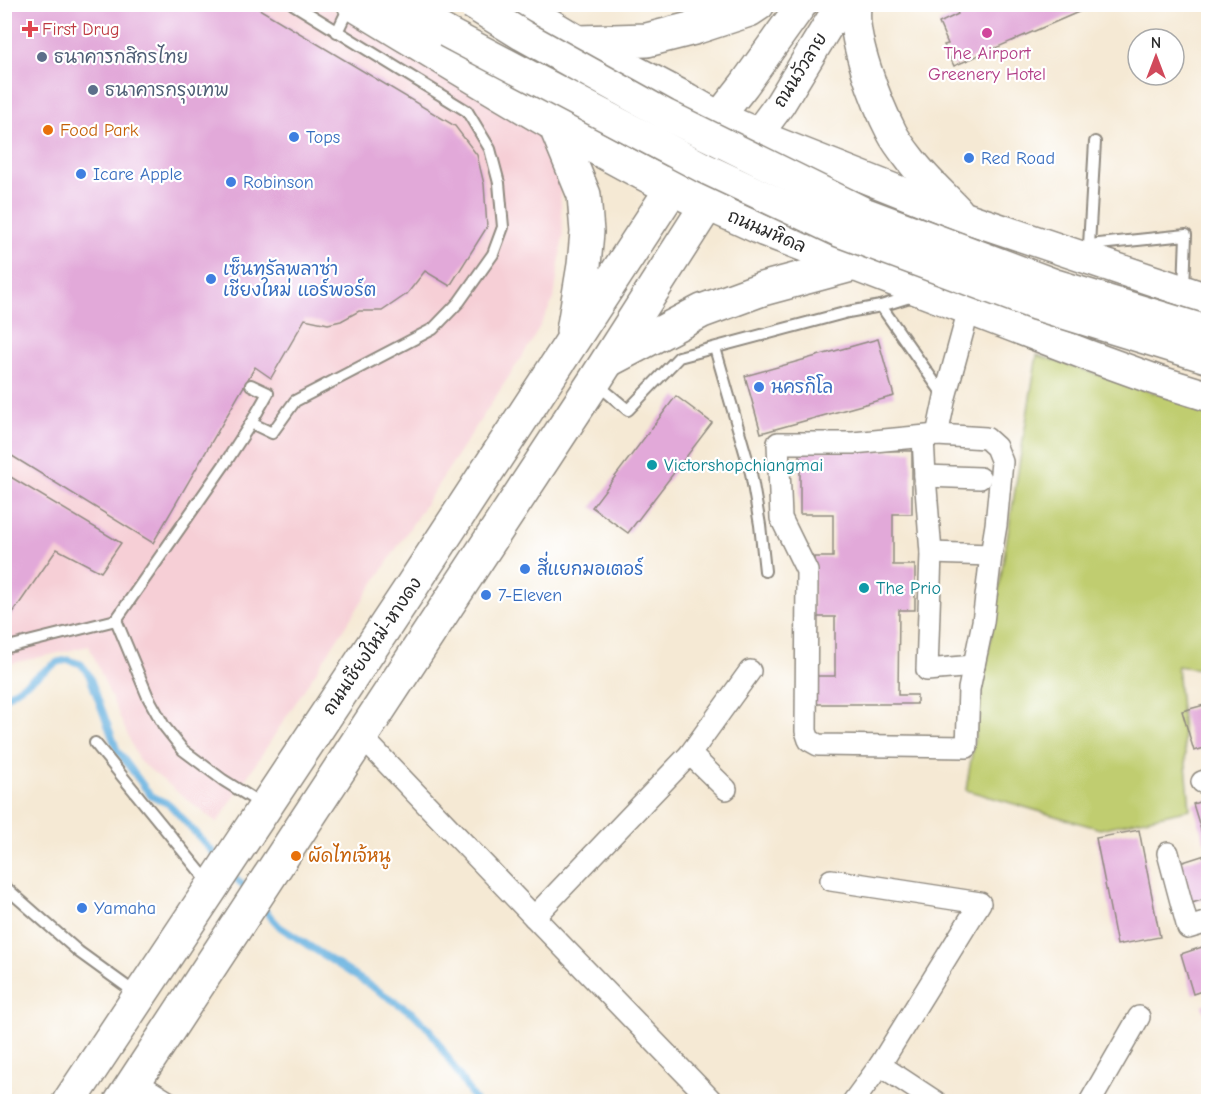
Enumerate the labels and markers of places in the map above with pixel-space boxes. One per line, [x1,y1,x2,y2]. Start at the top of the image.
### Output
place label: First Drug [42,19,119,40]
marker: First Drug [23,22,37,36]
marker: The Airport Greenery Hotel [980,26,994,40]
place label: The Airport Greenery Hotel [928,43,1046,85]
place label: ธนาคารกสิกรไทย [54,44,188,68]
marker: ธนาคารกสิกรไทย [35,50,49,64]
place label: ธนาคารกรุงเทพ [105,80,229,104]
marker: ธนาคารกรุงเทพ [86,83,100,97]
place label: Food Park [60,120,139,141]
marker: Food Park [41,123,55,137]
place label: Tops [306,127,340,148]
marker: Tops [287,130,301,144]
place label: Red Road [981,148,1055,169]
marker: Red Road [962,151,976,165]
place label: Icare Apple [93,164,182,185]
marker: Icare Apple [74,167,88,181]
place label: Robinson [243,172,314,193]
marker: Robinson [224,175,238,189]
place label: เซ็นทรัลพลาซ่า เชียงใหม่ แอร์พอร์ต [223,256,376,301]
marker: เซ็นทรัลพลาซ่า เชียงใหม่ แอร์พอร์ต [204,272,218,286]
place label: นครกิโล [771,374,833,398]
marker: นครกิโล [752,380,766,394]
place label: Victorshopchiangmai [664,455,823,476]
marker: Victorshopchiangmai [645,458,659,472]
place label: สี่แยกมอเตอร์ [537,551,644,580]
marker: สี่แยกมอเตอร์ [518,562,532,576]
place label: The Prio [876,578,941,599]
marker: The Prio [857,581,871,595]
place label: 7-Eleven [498,585,562,606]
marker: 7-Eleven [479,588,493,602]
place label: ผัดไทเจ้หนู [308,843,391,870]
marker: ผัดไทเจ้หนู [289,849,303,863]
place label: Yamaha [94,898,156,919]
marker: Yamaha [75,901,89,915]

